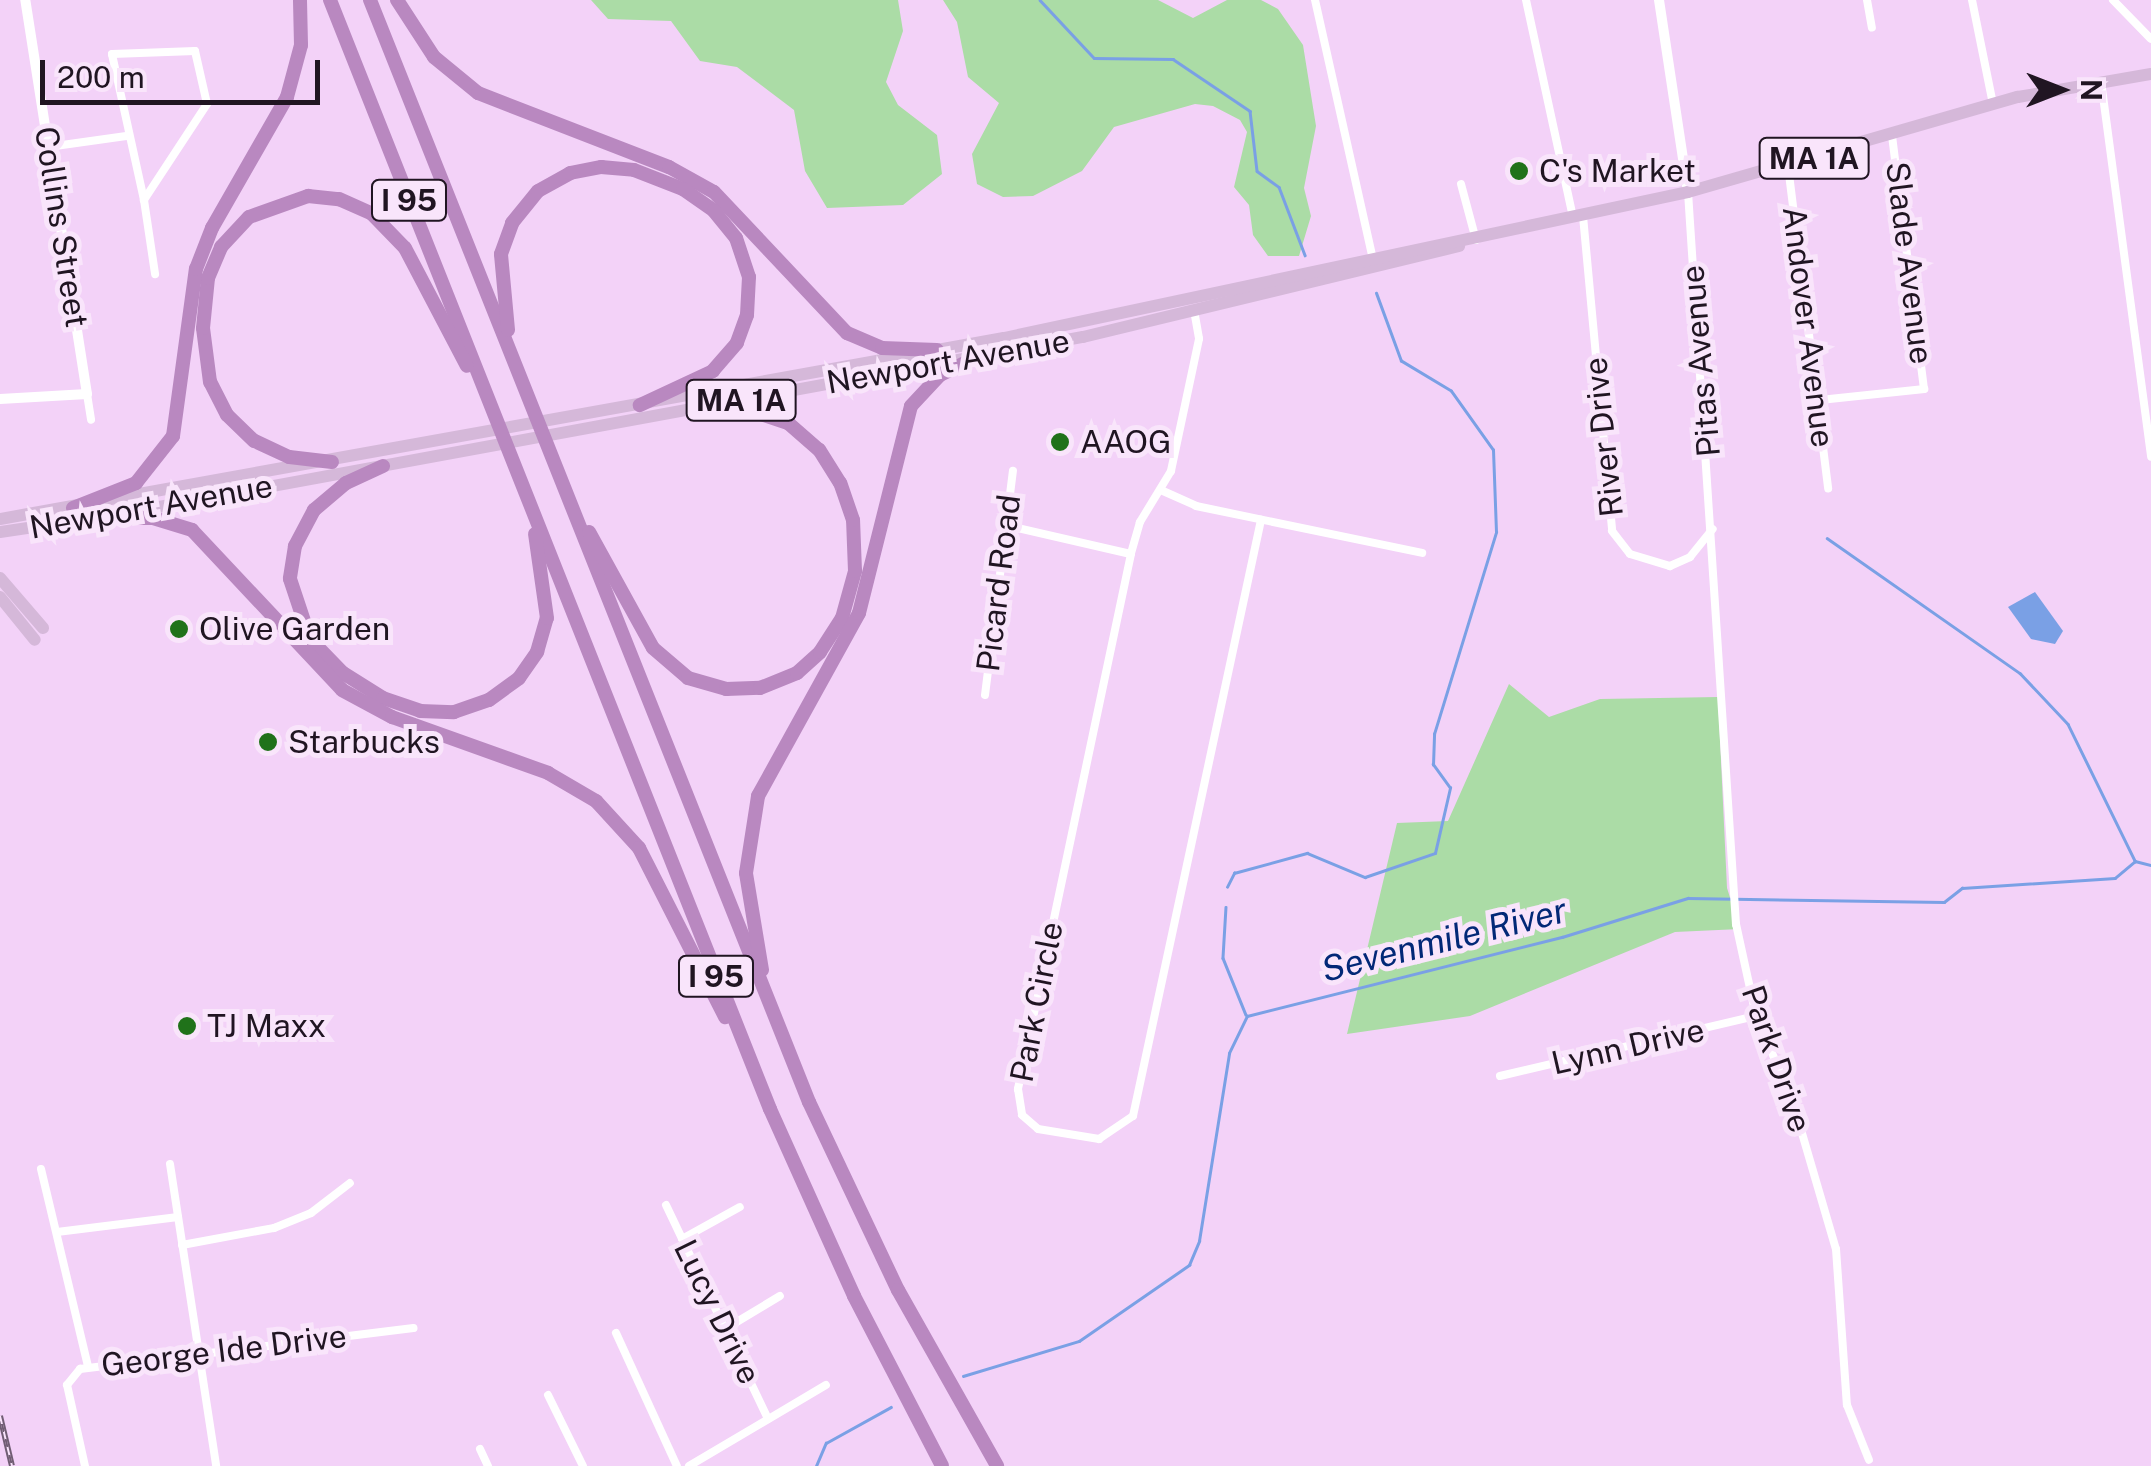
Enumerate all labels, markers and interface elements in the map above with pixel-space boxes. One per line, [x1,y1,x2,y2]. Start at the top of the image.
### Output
scale bar [45,40,325,102]
north arrow [2011,40,2111,140]
text: 200 m [57,59,145,95]
text: N [2075,79,2108,101]
street label: Collins Street [26,124,96,330]
road number: MA 1A [1756,133,1872,183]
place label: C's Market [1539,152,1696,190]
marker: C's Market [1508,160,1530,182]
street label: Slade Avenue [1878,160,1940,366]
road number: I 95 [369,175,449,225]
street label: Andover Avenue [1774,204,1842,450]
street label: Pitas Avenue [1674,264,1728,458]
street label: Newport Avenue [823,322,1073,402]
street label: River Drive [1577,355,1631,519]
road number: MA 1A [684,375,798,425]
place label: AAOG [1080,423,1171,461]
marker: AAOG [1049,431,1071,453]
street label: Newport Avenue [26,467,276,547]
street label: Picard Road [969,492,1029,674]
place label: Olive Garden [199,610,391,648]
marker: Olive Garden [168,618,190,640]
place label: Starbucks [288,723,440,761]
marker: Starbucks [257,731,279,753]
water label: Sevenmile River [1317,889,1571,991]
street label: Park Circle [1003,919,1071,1085]
road number: I 95 [676,951,756,1001]
street label: Park Drive [1733,981,1819,1137]
place label: TJ Maxx [207,1007,326,1045]
street label: Lynn Drive [1548,1011,1708,1083]
marker: TJ Maxx [176,1015,198,1037]
street label: Lucy Drive [666,1234,768,1390]
street label: George Ide Drive [99,1317,349,1385]

